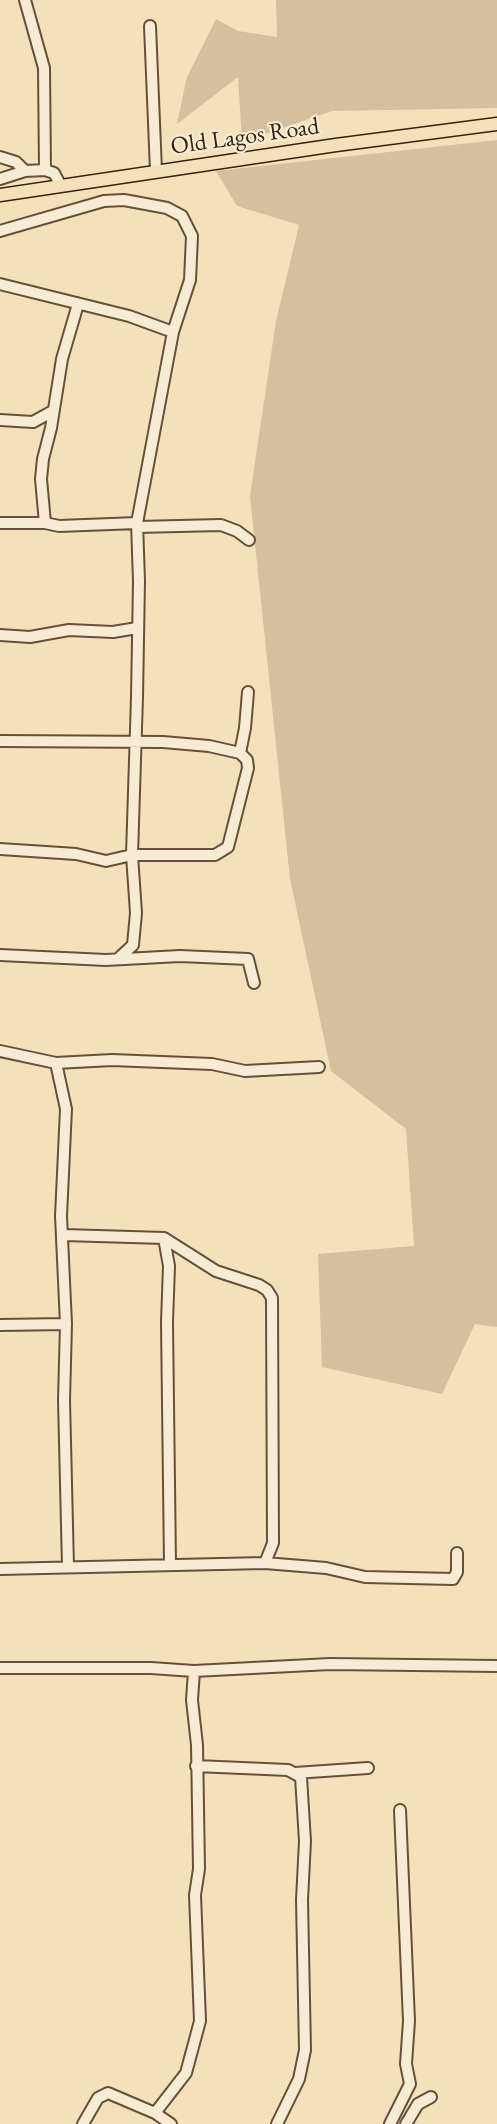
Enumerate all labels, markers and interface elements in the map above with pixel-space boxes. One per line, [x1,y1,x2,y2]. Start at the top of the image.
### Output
street label: Old Lagos Road [169,112,321,162]

